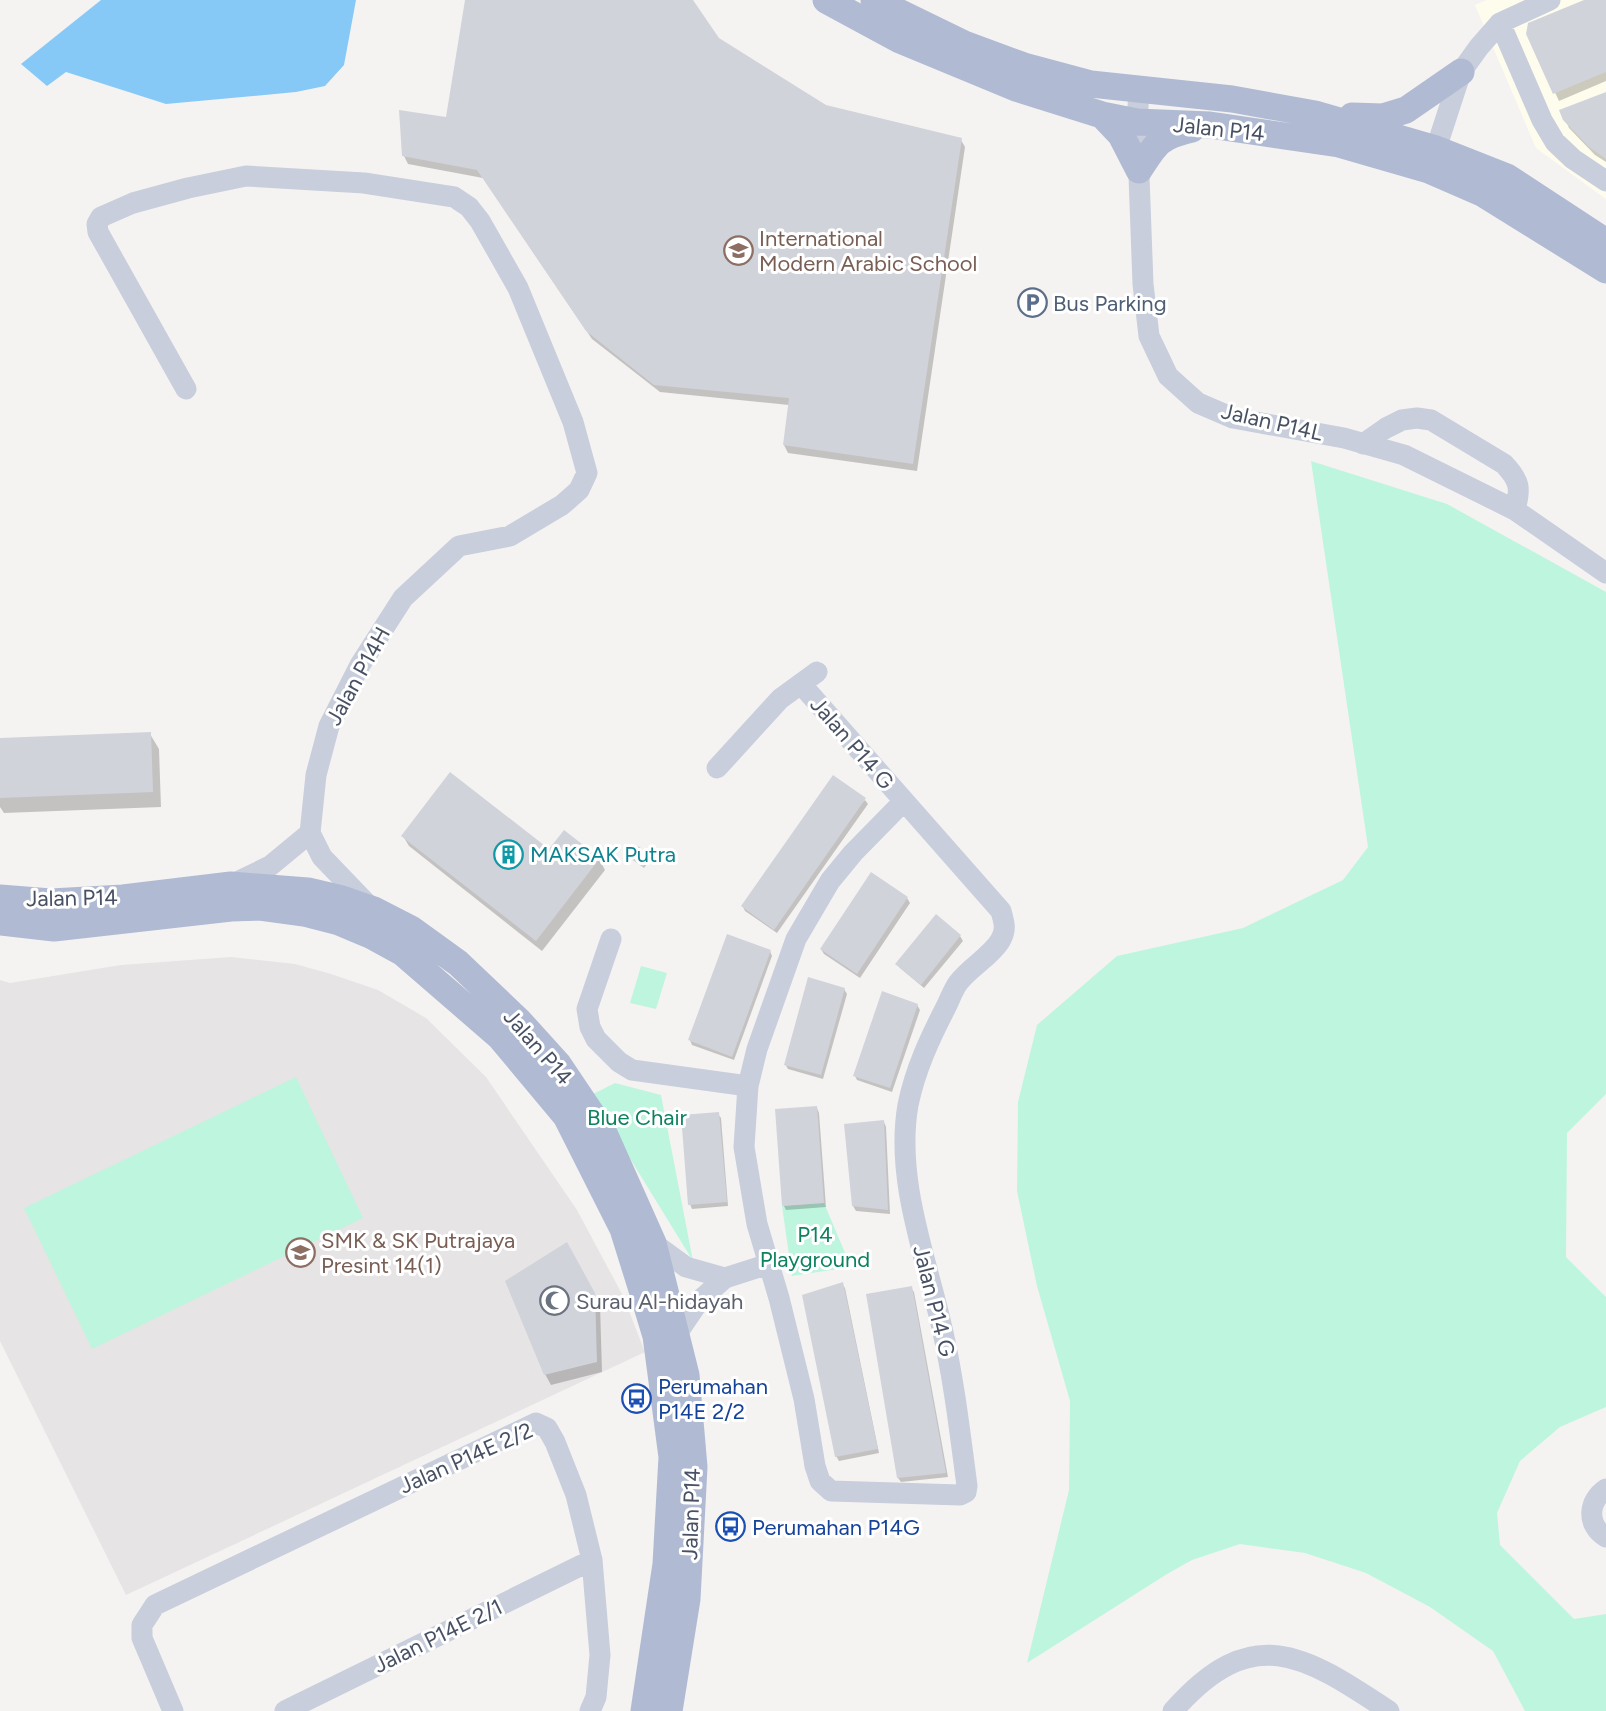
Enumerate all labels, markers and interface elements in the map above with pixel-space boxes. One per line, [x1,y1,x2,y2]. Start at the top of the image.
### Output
street label: Jalan P14 [1172,111,1266,147]
place label: International Modern Arabic School [759,225,977,277]
school or university icon: International Modern Arabic School [722,235,754,267]
parking icon: Bus Parking [1016,287,1048,319]
place label: Bus Parking [1053,290,1167,317]
street label: Jalan P14L [1219,397,1326,447]
street label: Jalan P14H [320,622,396,730]
street label: Jalan P14 G [804,691,900,795]
building icon: MAKSAK Putra [493,838,525,870]
place label: MAKSAK Putra [530,841,676,868]
street label: Jalan P14 [26,884,118,912]
street label: Jalan P14 [498,1003,578,1091]
park label: Blue Chair [587,1104,688,1131]
park label: P14 Playground [760,1221,870,1273]
place label: SMK & SK Putrajaya Presint 14(1) [321,1227,515,1279]
school or university icon: SMK & SK Putrajaya Presint 14(1) [284,1237,316,1269]
street label: Jalan P14 G [907,1242,961,1360]
mosque icon: Surau Al-hidayah [539,1285,571,1317]
place label: Surau Al-hidayah [576,1288,743,1315]
place label: Perumahan P14E 2/2 [658,1373,768,1425]
bus stop icon: Perumahan P14E 2/2 [621,1383,653,1415]
street label: Jalan P14E 2/2 [395,1416,537,1500]
street label: Jalan P14 [676,1468,706,1560]
bus stop icon: Perumahan P14G [715,1511,747,1543]
place label: Perumahan P14G [752,1514,920,1541]
street label: Jalan P14E 2/1 [369,1593,507,1679]

